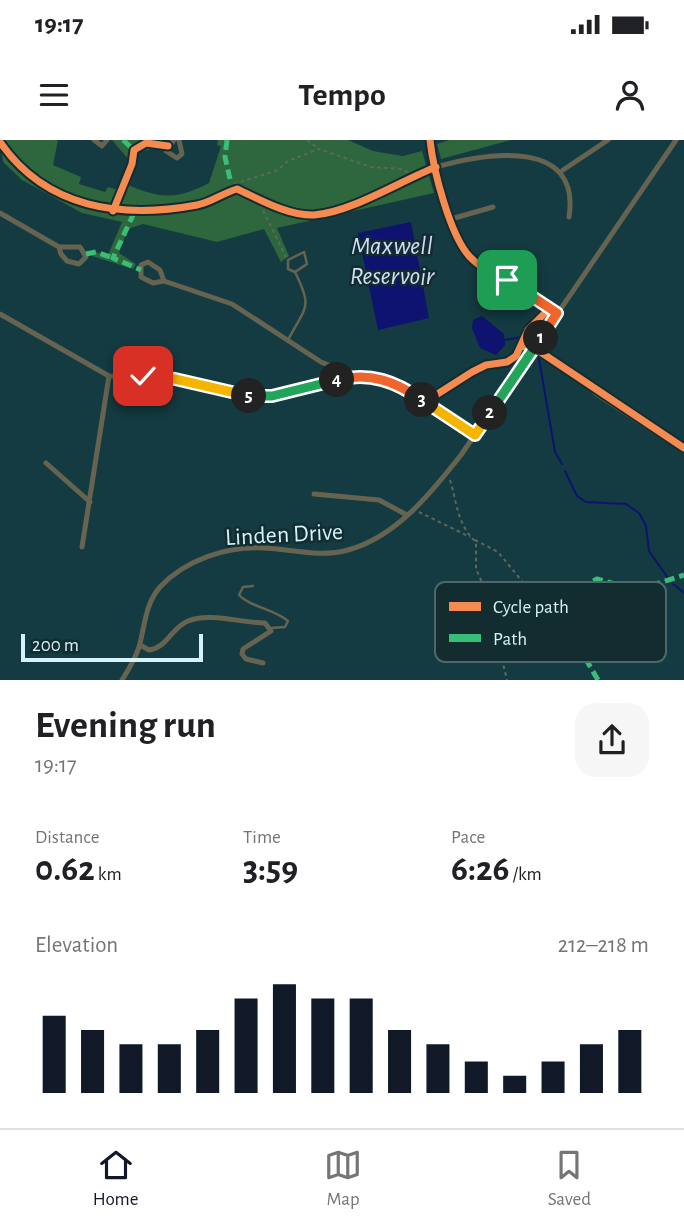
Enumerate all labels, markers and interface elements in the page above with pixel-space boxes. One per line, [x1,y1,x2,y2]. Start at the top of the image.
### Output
text: 19:17 [35,11,83,37]
icon: menu [35,76,73,114]
icon: person [611,76,649,114]
text: Tempo [298,79,386,111]
water label: Maxwell Reservoir [350,233,436,289]
pin [477,250,537,310]
icon: arrive [488,261,526,299]
pin: 1 [524,320,558,356]
text: 1 [537,328,544,347]
pin [113,346,173,406]
icon: check [124,357,162,395]
pin: 4 [320,362,354,398]
text: 4 [332,370,341,389]
pin: 5 [232,378,266,414]
pin: 3 [404,383,440,418]
text: 5 [244,386,253,405]
text: 3 [417,390,426,409]
pin: 2 [472,396,508,430]
text: 2 [485,403,494,422]
street label: Linden Drive [225,520,344,550]
legend [435,582,666,662]
text: Cycle path [493,598,569,617]
text: Path [493,630,527,649]
scale bar [21,631,203,663]
text: 200 m [32,636,79,655]
button: share [575,703,649,777]
text: Evening run [35,707,216,745]
text: 19:17 [35,754,77,777]
text: Distance [35,828,99,847]
text: Time [243,828,281,847]
text: Pace [451,828,485,847]
text: 0.62 [35,852,95,887]
text: 3:59 [243,852,298,887]
text: 6:26 [451,852,509,887]
text: km [95,865,122,884]
text: /km [509,865,542,884]
text: Elevation [35,934,118,957]
text: 212–218 m [558,934,649,957]
tab: Home [93,1146,139,1211]
tab: Map [324,1146,362,1211]
tab: Saved [548,1146,591,1211]

